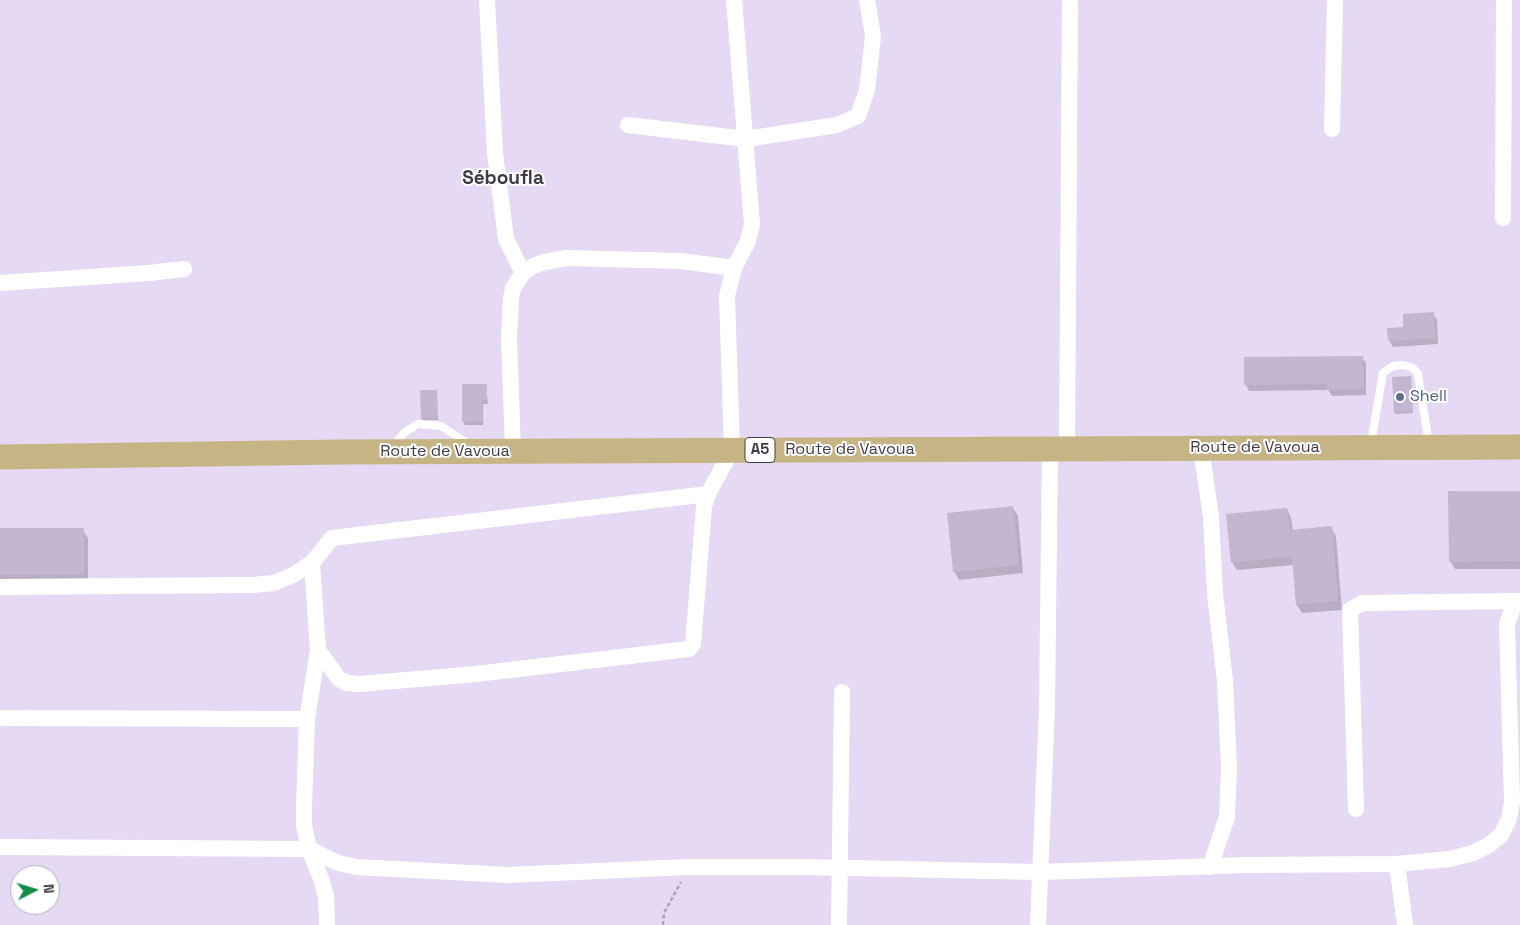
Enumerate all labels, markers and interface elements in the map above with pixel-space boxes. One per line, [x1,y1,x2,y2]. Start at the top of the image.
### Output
district label: Séboufla [462,168,544,190]
place label: Shell [1410,387,1447,407]
marker: Shell [1394,391,1406,403]
road number: A5 [745,438,775,462]
street label: Route de Vavoua [1190,438,1320,458]
street label: Route de Vavoua [785,440,915,460]
street label: Route de Vavoua [380,442,510,462]
north arrow [10,865,60,915]
text: N [40,883,58,894]

